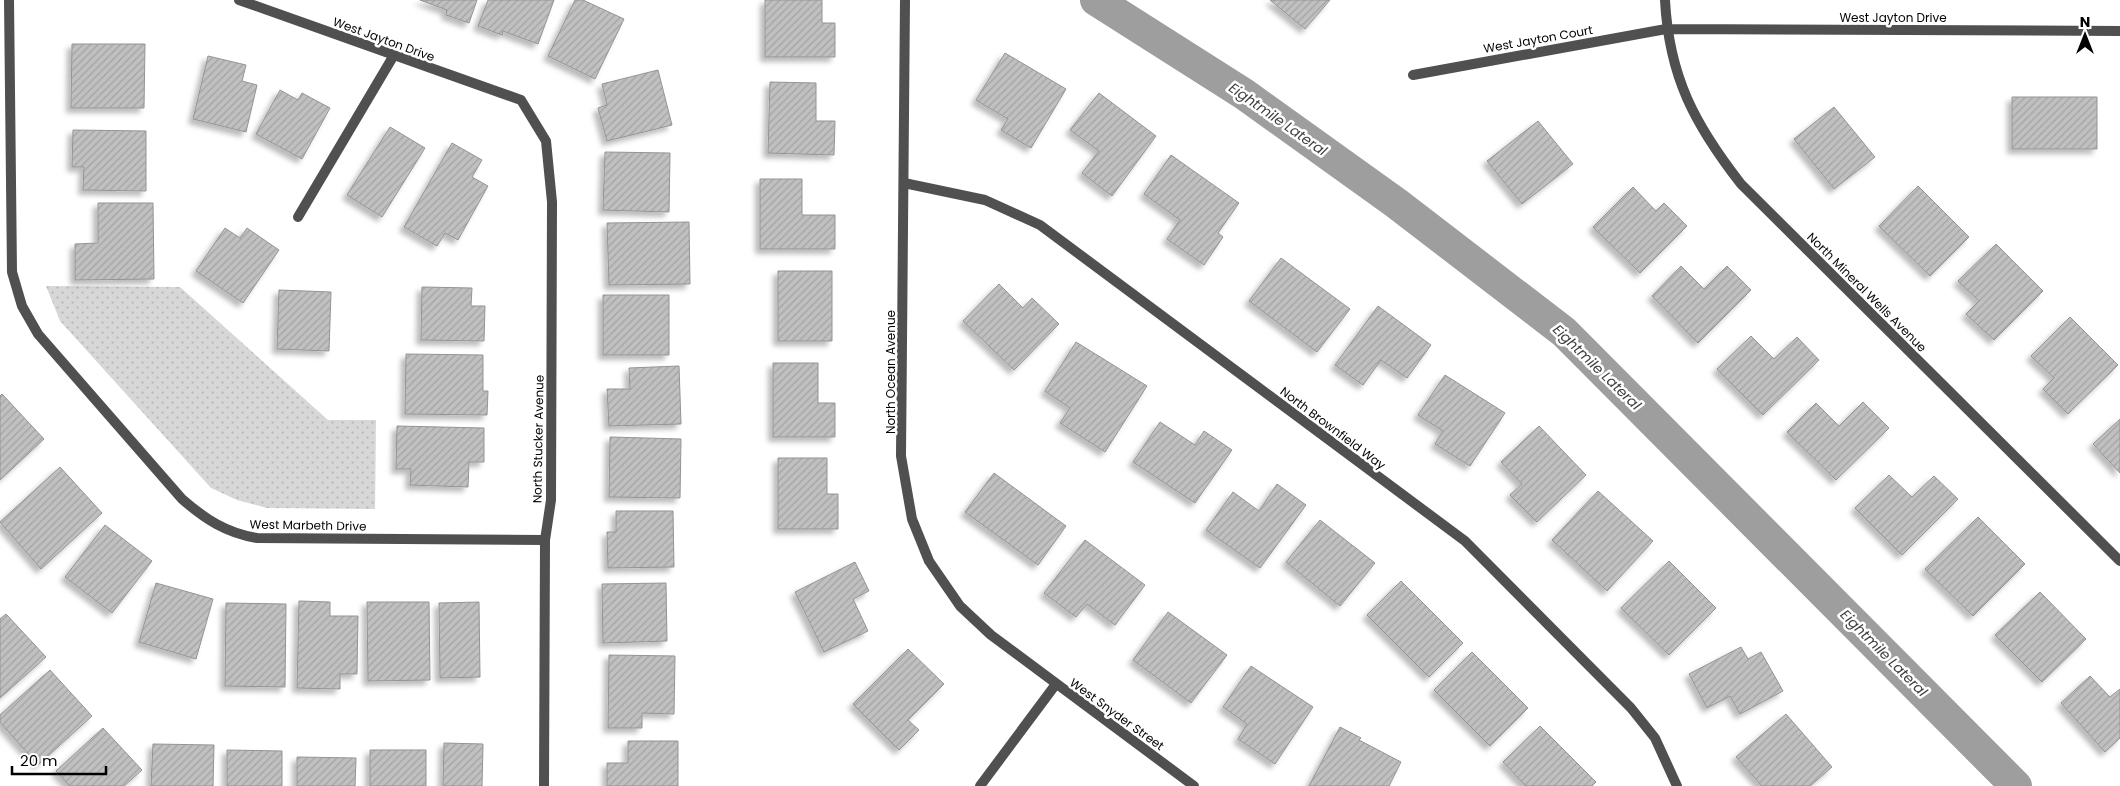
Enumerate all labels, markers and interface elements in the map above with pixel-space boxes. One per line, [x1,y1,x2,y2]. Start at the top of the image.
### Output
street label: West Jayton Drive [1839,9,1947,26]
north arrow [2060,10,2110,60]
text: N [2080,12,2090,32]
street label: West Jayton Drive [331,13,437,65]
street label: West Jayton Court [1482,21,1594,57]
water label: Eightmile Lateral [1225,78,1332,161]
street label: North Mineral Wells Avenue [1804,229,1930,355]
street label: North Ocean Avenue [882,310,899,434]
water label: Eightmile Lateral [1548,320,1646,415]
street label: North Stucker Avenue [528,375,548,503]
street label: North Brownfield Way [1277,383,1389,473]
street label: West Marbeth Drive [249,515,367,535]
water label: Eightmile Lateral [1836,605,1932,701]
street label: West Snyder Street [1066,674,1168,754]
scale bar [12,744,106,776]
text: 20 m [20,750,58,771]

